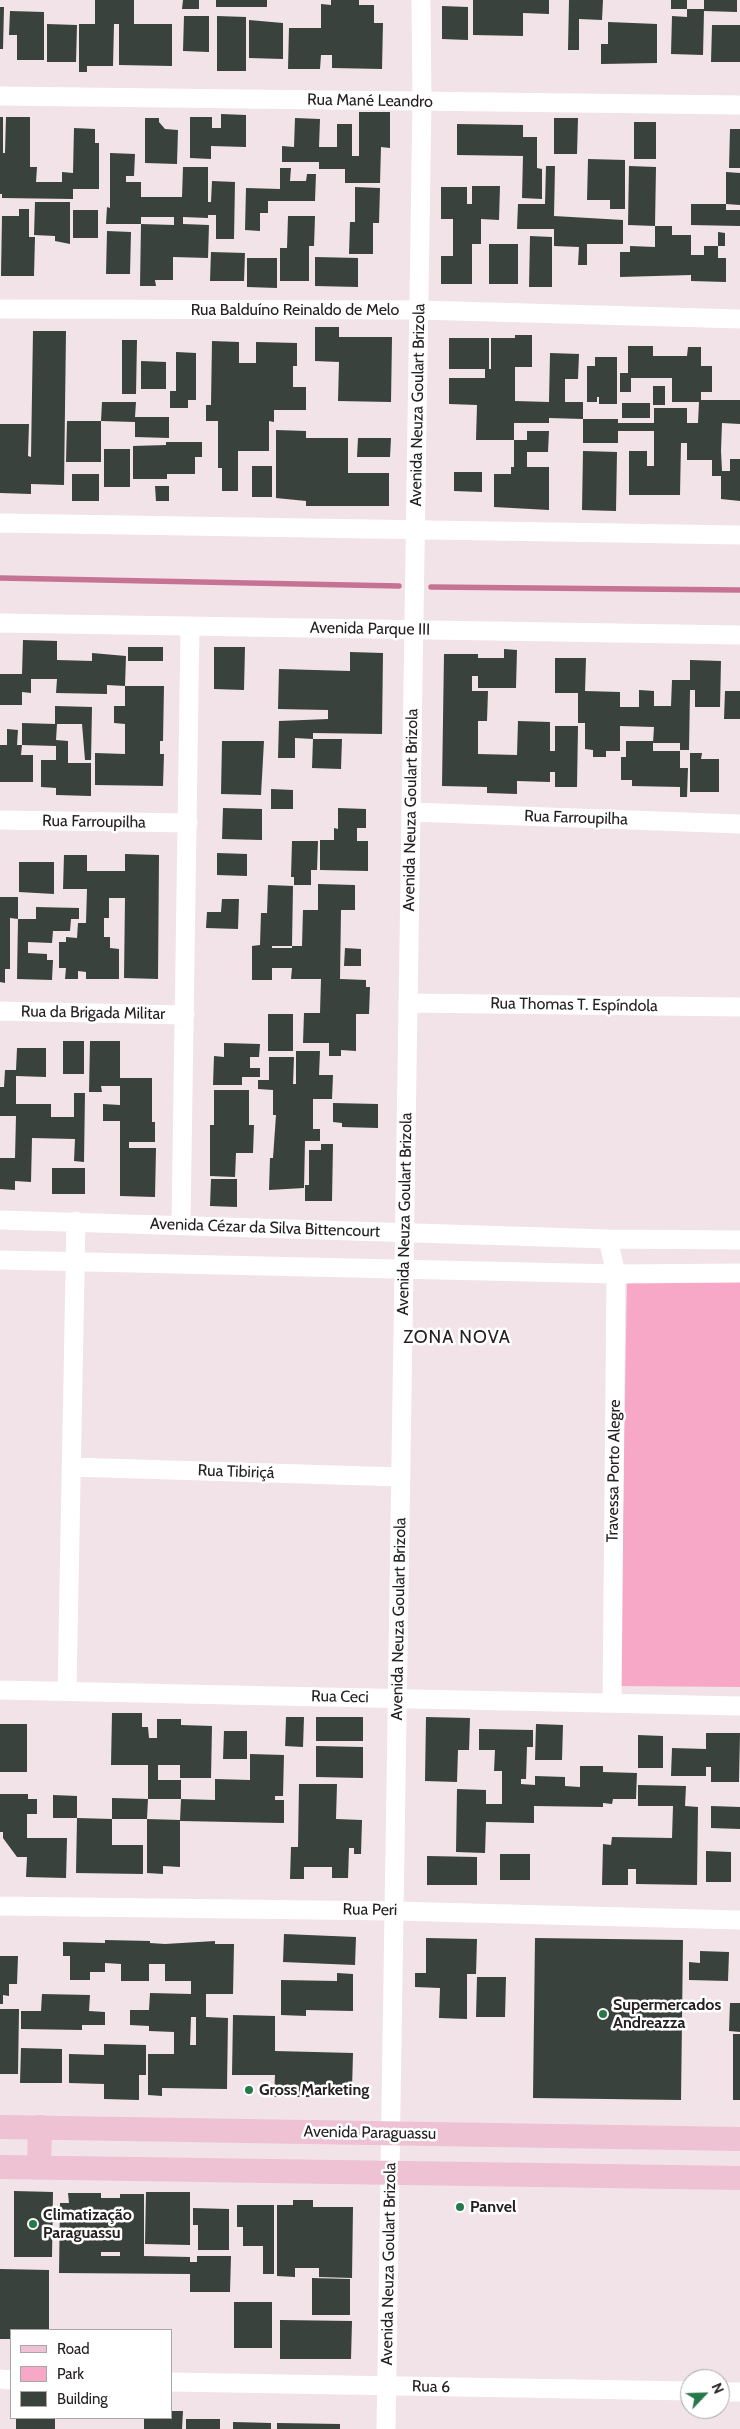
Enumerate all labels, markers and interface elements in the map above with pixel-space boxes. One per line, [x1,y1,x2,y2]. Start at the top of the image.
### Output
street label: Rua Mané Leandro [307,90,433,112]
street label: Rua Balduíno Reinaldo de Melo [191,300,399,320]
street label: Avenida Neuza Goulart Brizola [407,303,429,507]
street label: Avenida Parque III [310,618,430,640]
street label: Avenida Neuza Goulart Brizola [400,708,422,912]
street label: Rua Farroupilha [524,807,628,829]
street label: Rua Farroupilha [42,811,146,833]
street label: Rua Thomas T. Espíndola [490,994,658,1016]
street label: Rua da Brigada Militar [21,1002,165,1024]
street label: Avenida Neuza Goulart Brizola [394,1112,416,1316]
street label: Avenida Cézar da Silva Bittencourt [150,1214,380,1242]
district label: ZONA NOVA [402,1327,512,1349]
street label: Travessa Porto Alegre [603,1399,625,1543]
street label: Rua Tibiriçá [197,1461,275,1483]
street label: Avenida Neuza Goulart Brizola [388,1517,410,1721]
street label: Rua Ceci [311,1687,369,1707]
street label: Rua Peri [342,1900,398,1920]
place label: Supermercados Andreazza [613,1995,721,2033]
marker: Supermercados Andreazza [597,2008,609,2020]
place label: Gross Marketing [259,2080,369,2100]
marker: Gross Marketing [243,2084,255,2096]
street label: Avenida Paraguassu [304,2122,436,2144]
street label: Avenida Neuza Goulart Brizola [378,2162,400,2366]
place label: Panvel [470,2197,516,2217]
marker: Panvel [454,2201,466,2213]
place label: Climatização Paraguassu [43,2205,132,2243]
marker: Climatização Paraguassu [27,2218,39,2230]
legend [10,2329,172,2419]
text: Road [57,2340,90,2358]
text: Park [57,2365,84,2383]
north arrow [680,2369,730,2419]
street label: Rua 6 [412,2377,450,2397]
text: N [708,2380,728,2396]
text: Building [57,2390,108,2408]

